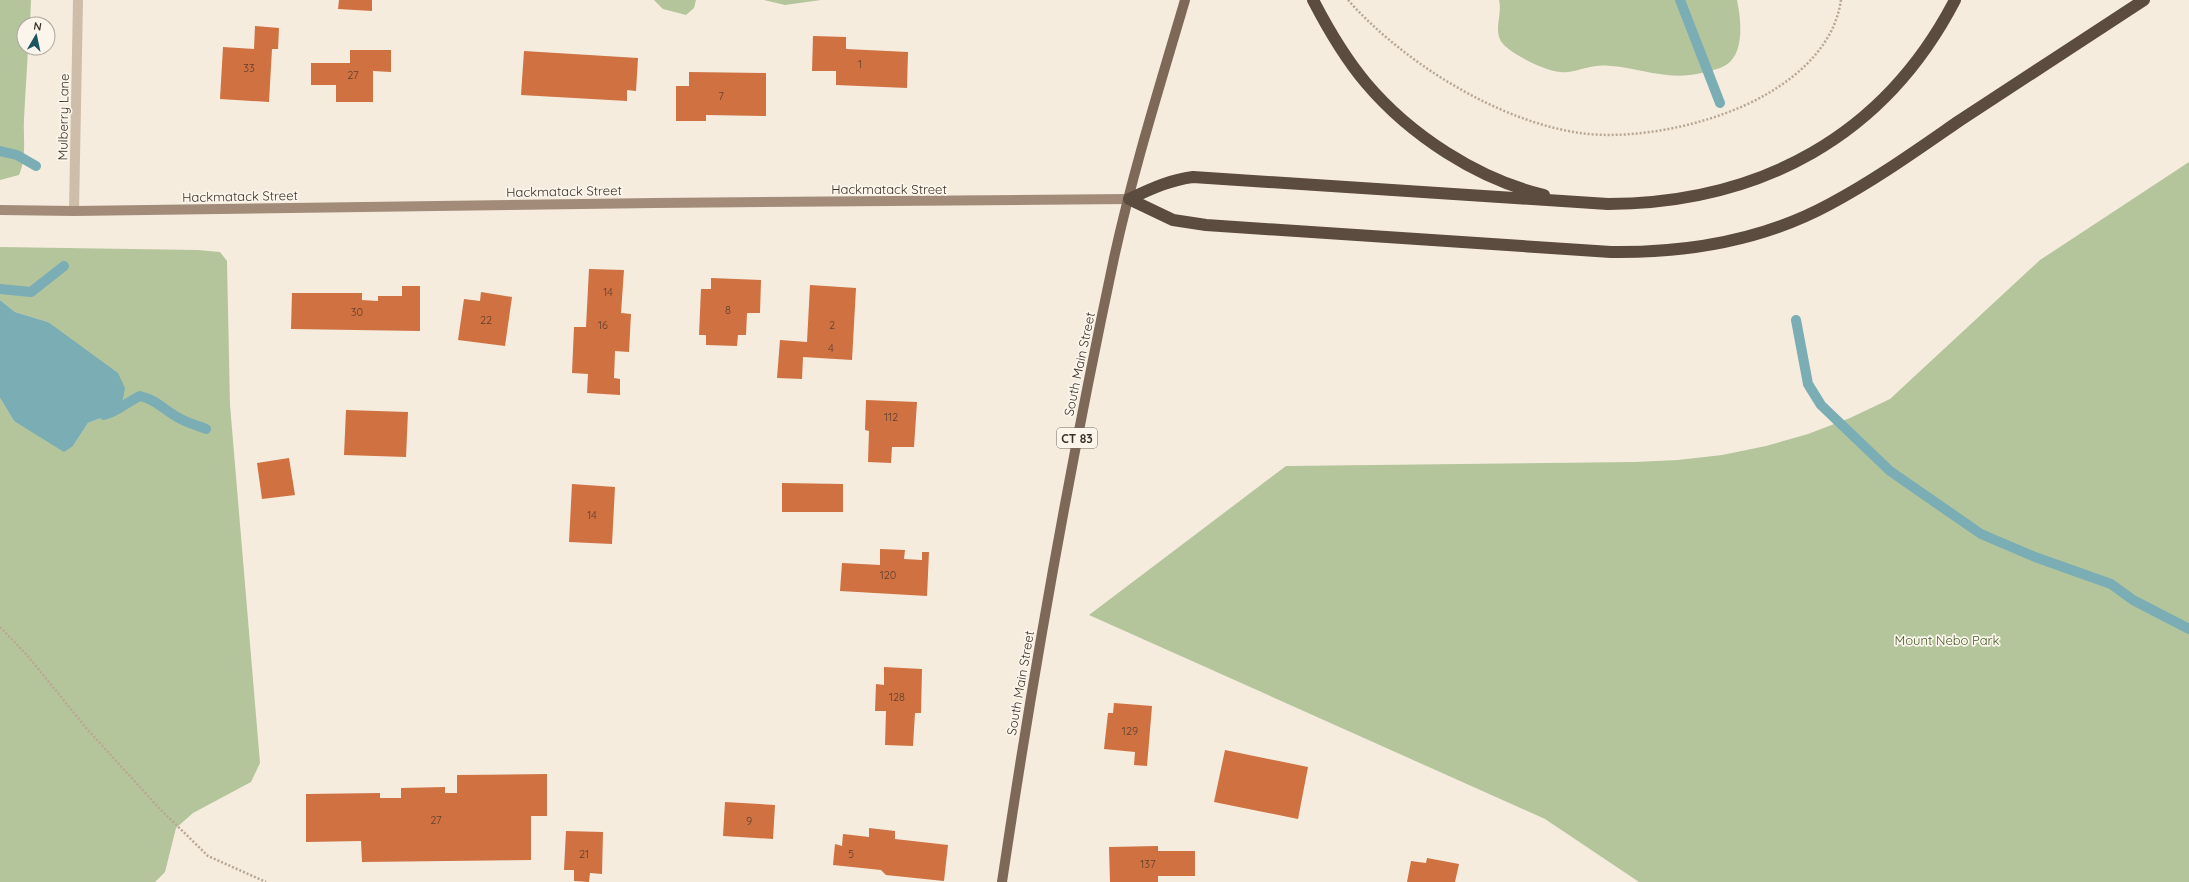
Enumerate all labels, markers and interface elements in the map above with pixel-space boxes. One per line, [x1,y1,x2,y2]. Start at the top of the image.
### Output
north arrow [16,16,56,56]
text: N [32,19,43,34]
house number: 1 [858,57,862,71]
house number: 33 [243,61,255,75]
house number: 27 [347,68,359,82]
street label: Mulberry Lane [54,73,72,161]
house number: 7 [718,89,724,103]
street label: Hackmatack Street [831,181,947,197]
street label: Hackmatack Street [506,182,622,200]
street label: Hackmatack Street [182,187,298,205]
house number: 14 [603,285,613,299]
house number: 8 [725,303,731,317]
house number: 30 [351,305,363,319]
street label: South Main Street [1060,311,1098,417]
house number: 22 [480,313,492,327]
house number: 16 [598,318,608,332]
house number: 2 [829,318,835,332]
house number: 4 [828,341,834,355]
house number: 112 [884,410,898,424]
road number: CT 83 [1057,428,1097,448]
house number: 14 [587,508,597,522]
house number: 120 [880,568,896,582]
street label: South Main Street [1003,629,1037,737]
park label: Mount Nebo Park [1894,632,2000,648]
house number: 128 [889,690,905,704]
house number: 129 [1122,724,1138,738]
house number: 27 [430,813,442,827]
house number: 9 [746,814,752,828]
house number: 21 [579,847,589,861]
house number: 5 [848,847,854,861]
house number: 137 [1140,857,1156,871]

